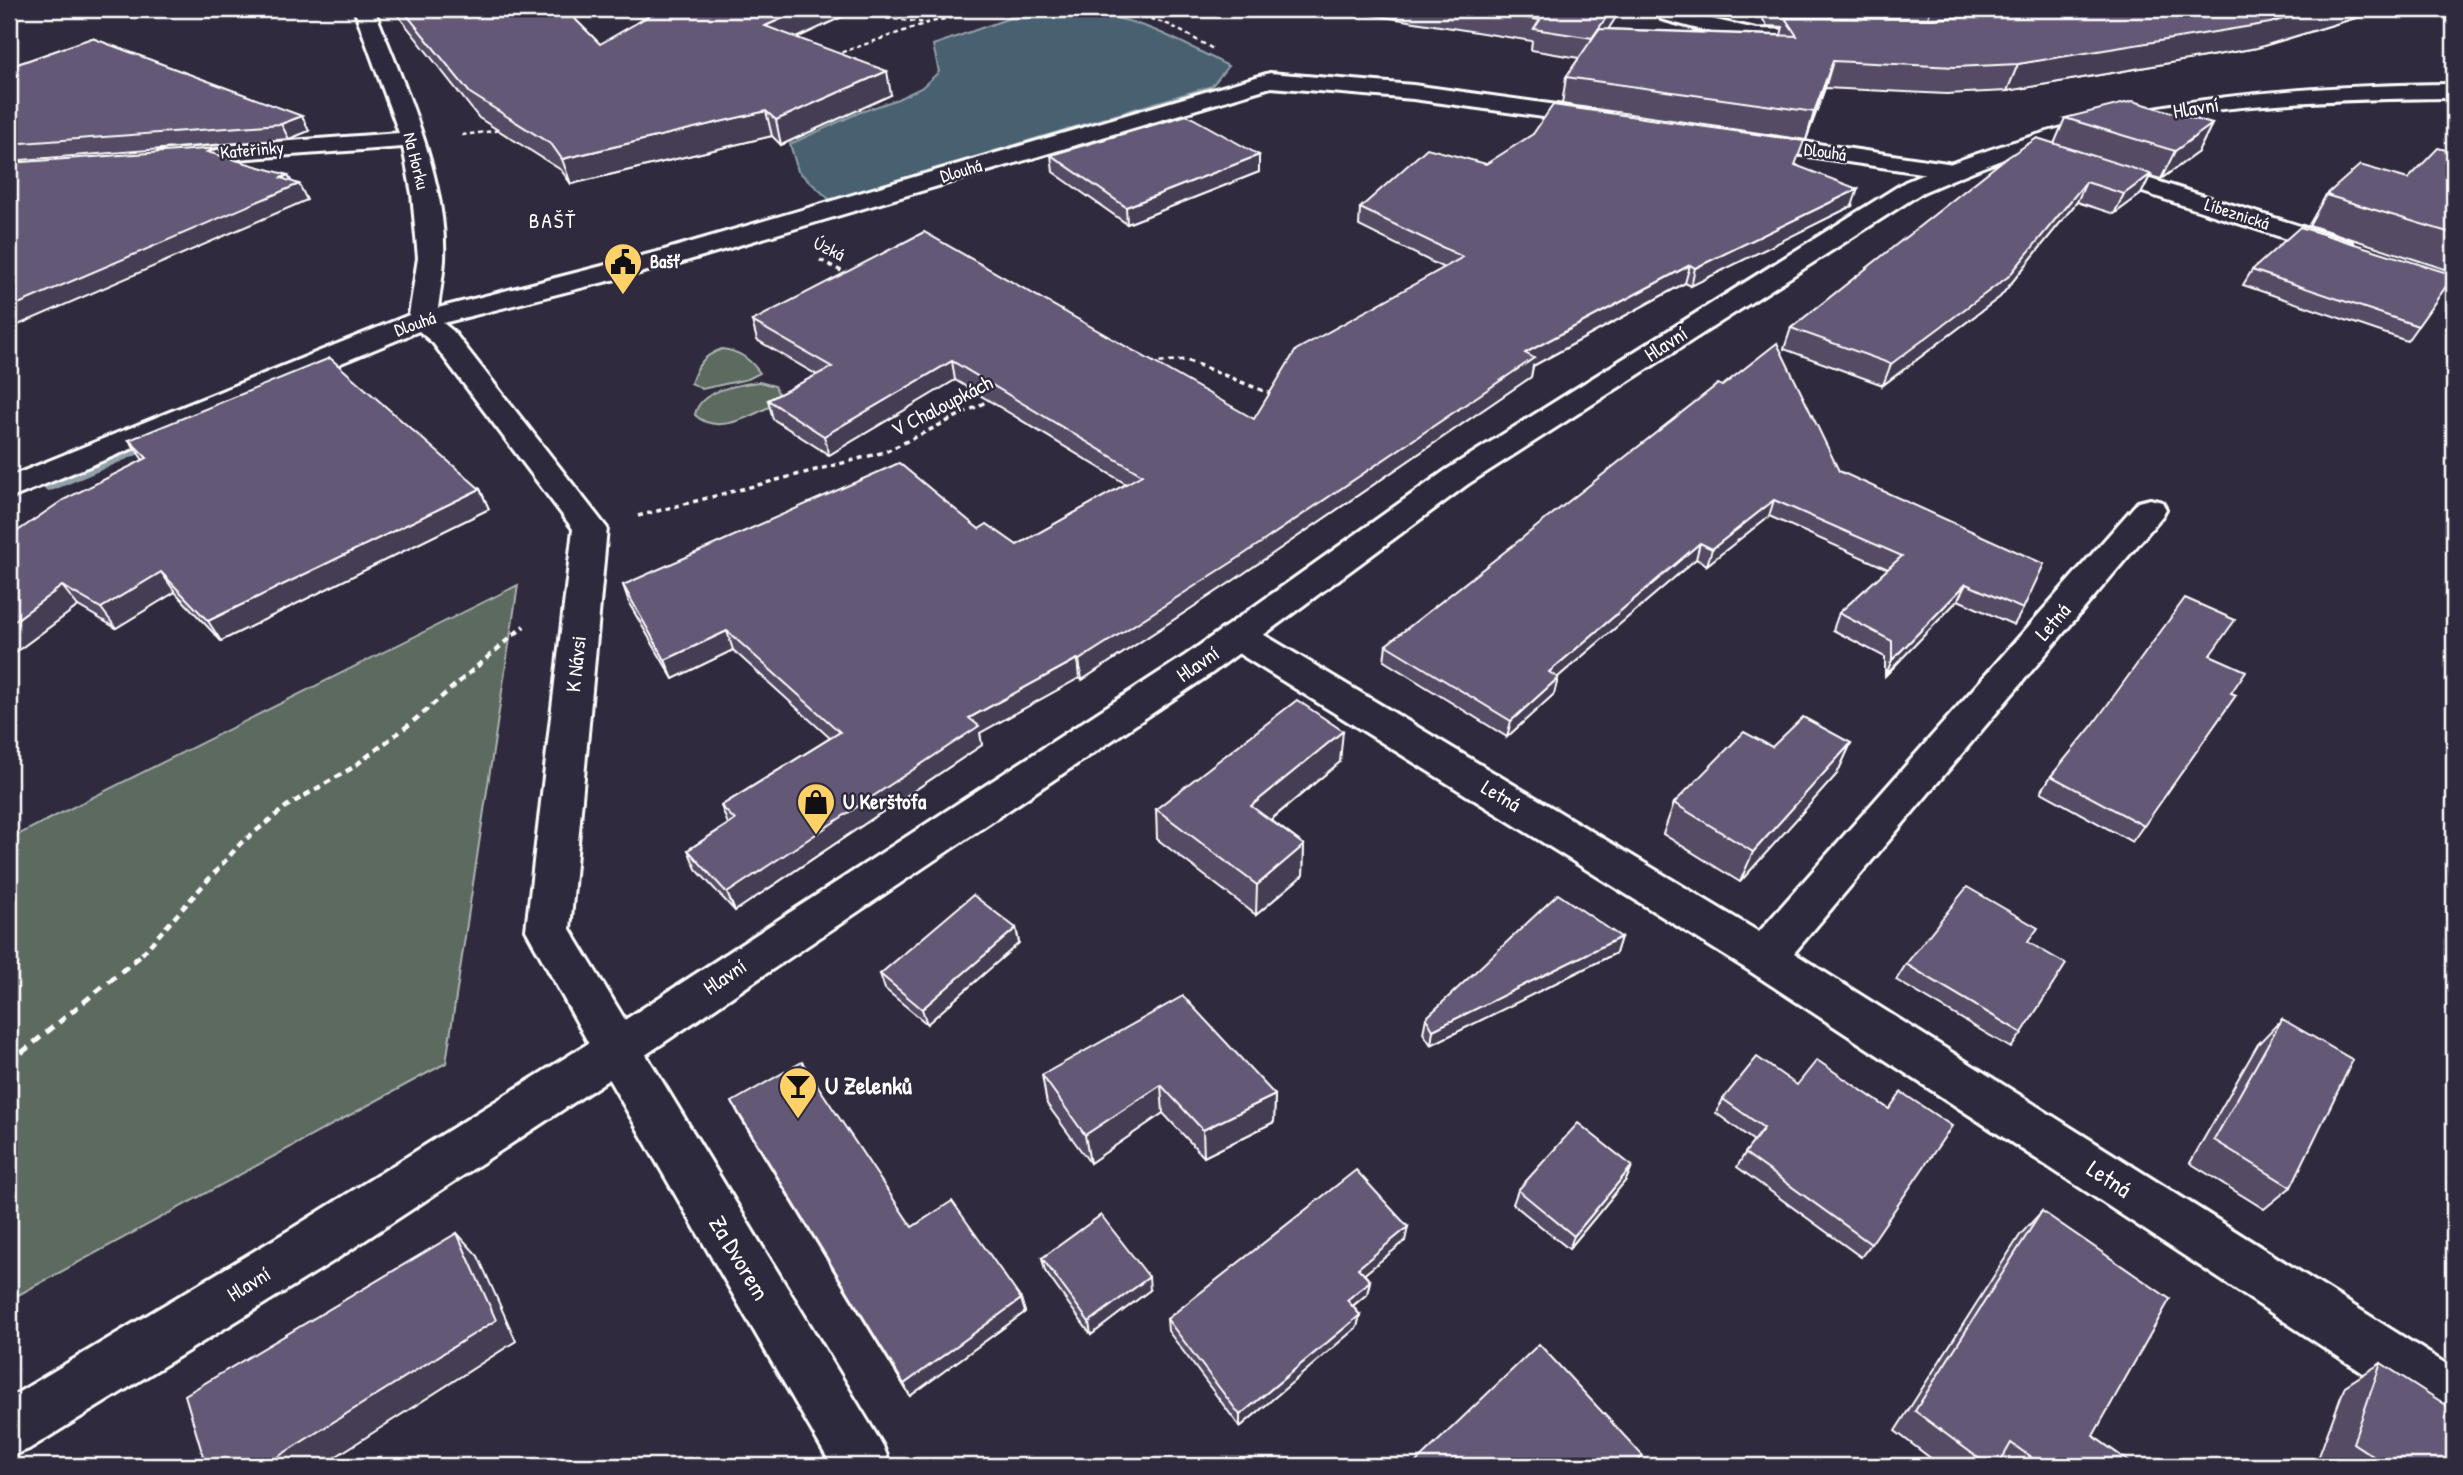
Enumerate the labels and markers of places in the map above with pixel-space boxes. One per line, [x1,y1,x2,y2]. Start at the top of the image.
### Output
public building icon: Bašť [602,241,644,296]
place label: Bašť [650,249,680,274]
shop icon: U Kerštofa [795,781,837,836]
place label: U Kerštofa [843,787,927,816]
bar icon: U Zelenků [777,1065,819,1120]
place label: U Zelenků [825,1069,912,1101]

